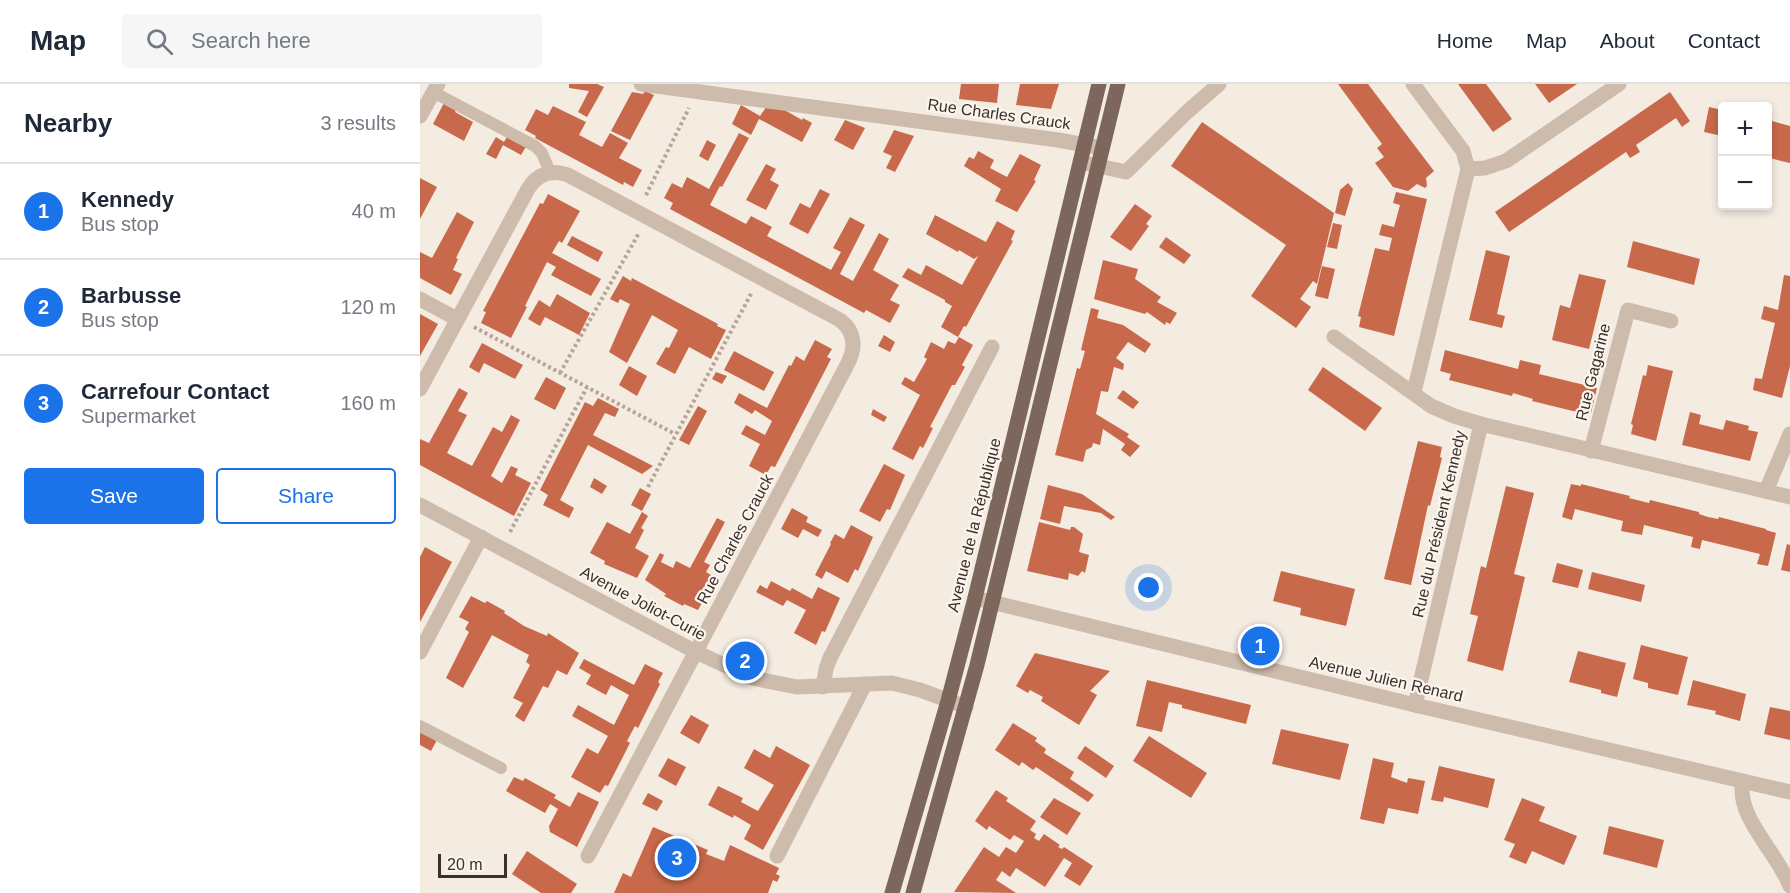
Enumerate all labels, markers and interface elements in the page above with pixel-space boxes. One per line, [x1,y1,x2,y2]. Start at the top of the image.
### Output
search box [122,14,542,68]
text: Map [30,25,86,56]
icon: search [143,25,176,58]
text: Search here [191,28,311,53]
text: Home [1437,29,1493,52]
text: Map [1526,29,1567,52]
text: About [1600,29,1655,52]
text: Contact [1688,29,1760,52]
street label: Rue Charles Crauck [926,96,1072,133]
map controls [1718,102,1772,210]
button: + [1718,102,1772,156]
text: Nearby [24,108,112,138]
text: 3 results [320,112,396,134]
button: − [1718,156,1772,210]
text: Kennedy [81,187,174,212]
text: 1 [38,200,49,222]
text: 40 m [352,200,396,222]
text: Bus stop [81,213,159,235]
text: Barbusse [81,283,181,308]
text: 2 [38,296,49,318]
text: 120 m [340,296,396,318]
text: Bus stop [81,309,159,331]
street label: Rue Gagarine [1573,322,1613,422]
text: Carrefour Contact [81,379,269,404]
text: 3 [38,392,49,414]
text: 160 m [340,392,396,414]
text: Supermarket [81,405,196,427]
street label: Rue du Président Kennedy [1409,429,1469,619]
street label: Avenue de la République [944,436,1004,614]
button: Save [24,468,204,524]
button: Share [216,468,396,524]
street label: Rue Charles Crauck [694,471,777,607]
street label: Avenue Joliot-Curie [577,563,709,643]
your location [1134,573,1163,602]
pin: 1 [1240,624,1280,668]
pin: 2 [726,638,764,684]
street label: Avenue Julien Renard [1308,653,1464,705]
pin: 3 [658,836,696,880]
scale bar [438,851,507,878]
text: 20 m [447,856,483,873]

